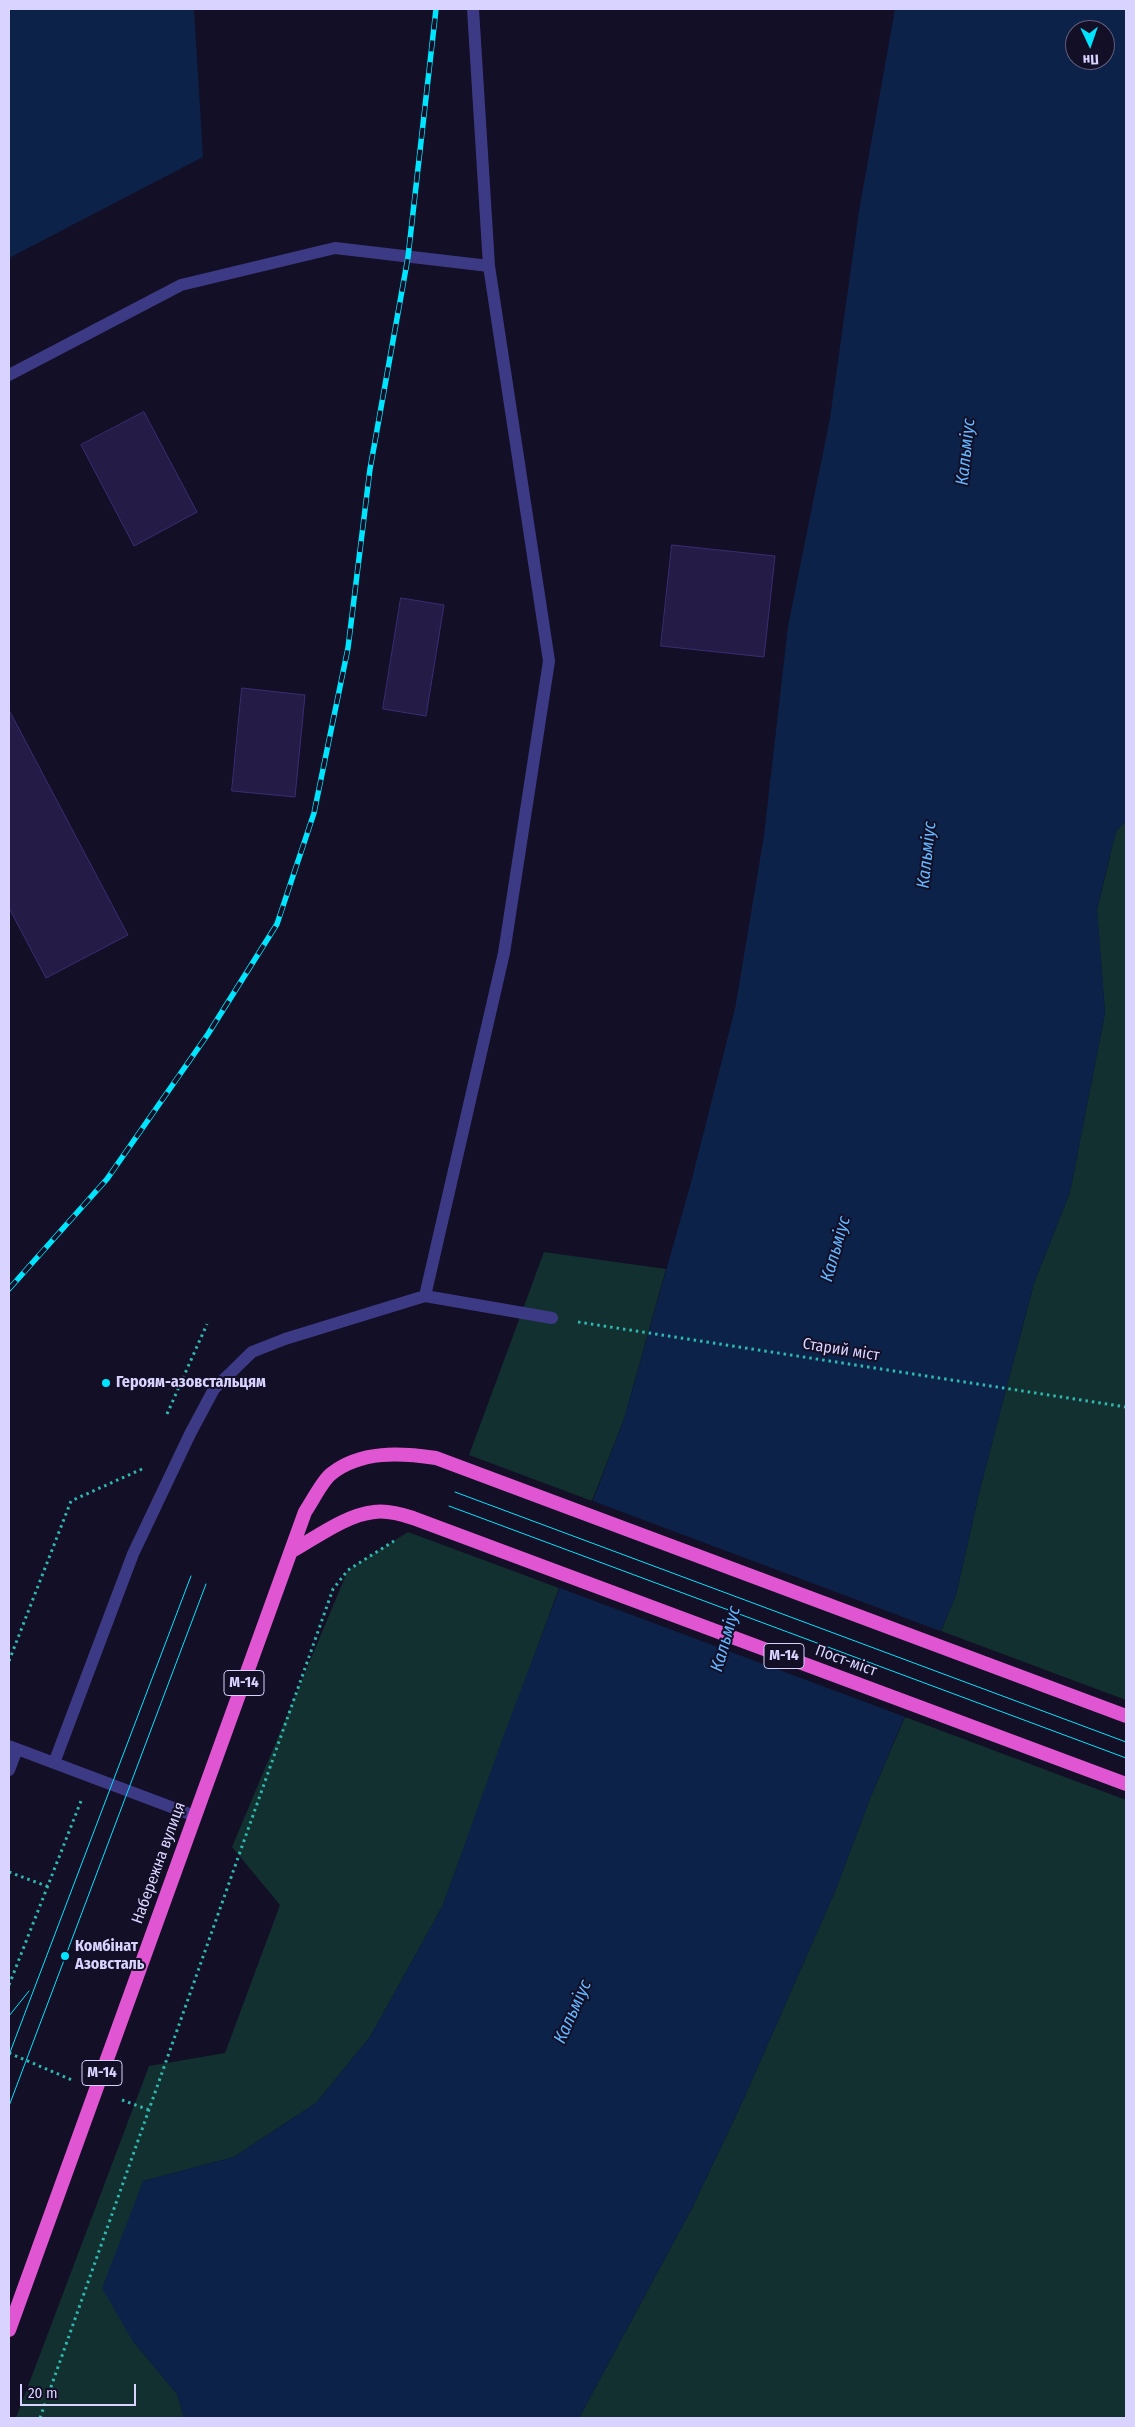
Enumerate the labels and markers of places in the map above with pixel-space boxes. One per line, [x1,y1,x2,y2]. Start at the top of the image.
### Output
place label: Героям-азовстальцям [116,1373,266,1393]
marker: Героям-азовстальцям [100,1377,112,1389]
place label: Комбінат Азовсталь [75,1937,144,1975]
marker: Комбінат Азовсталь [59,1950,71,1962]

